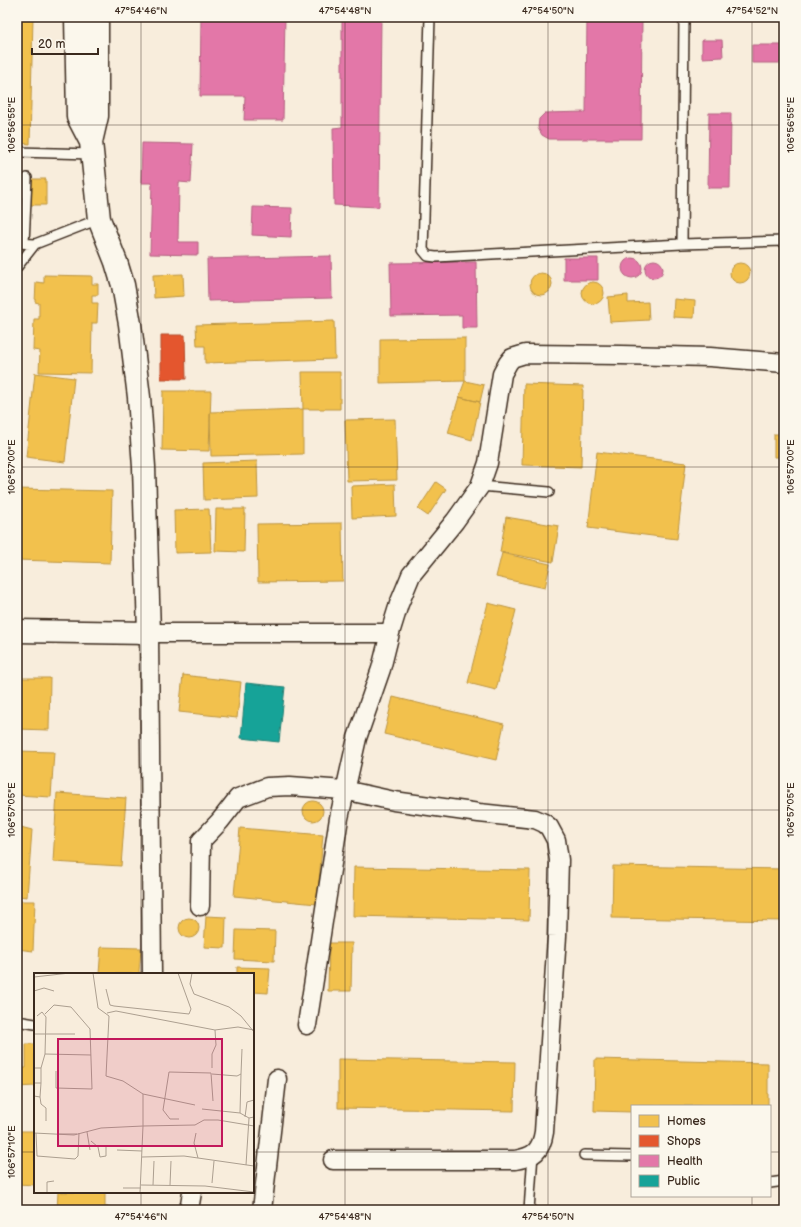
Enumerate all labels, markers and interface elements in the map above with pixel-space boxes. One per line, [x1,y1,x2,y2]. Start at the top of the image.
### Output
text: 47°54'46"N [114,5,168,17]
text: 47°54'48"N [319,5,371,17]
text: 47°54'50"N [522,5,574,17]
text: 47°54'52"N [726,5,778,17]
scale bar [32,30,98,56]
text: 20 m [38,37,65,52]
text: 106°56'55"E [6,97,18,153]
text: 106°56'55"E [785,97,797,153]
text: 106°57'00"E [6,439,18,495]
text: 106°57'00"E [785,439,797,495]
text: 106°57'05"E [6,782,18,838]
text: 106°57'05"E [785,782,797,838]
inset map [34,973,254,1193]
legend [631,1105,771,1197]
text: Homes [667,1114,706,1129]
text: 106°57'10"E [6,1125,18,1179]
text: Shops [667,1134,701,1149]
text: Health [667,1154,703,1169]
text: Public [667,1174,700,1189]
text: 47°54'46"N [114,1211,168,1223]
text: 47°54'48"N [319,1211,371,1223]
text: 47°54'50"N [522,1211,574,1223]

